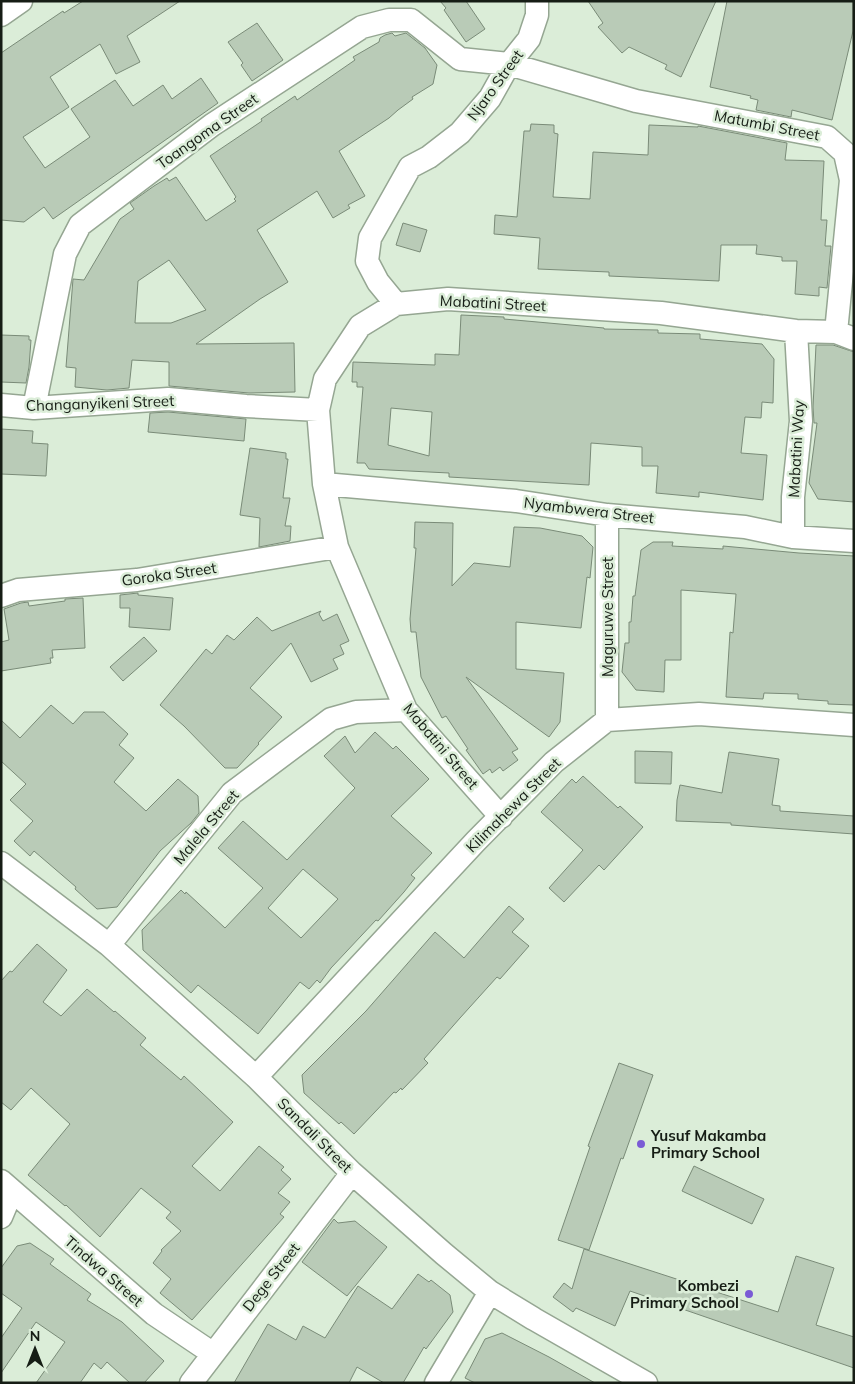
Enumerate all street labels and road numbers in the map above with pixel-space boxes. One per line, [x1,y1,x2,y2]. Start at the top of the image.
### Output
street label: Njaro Street [463,46,527,124]
street label: Toangoma Street [153,89,261,173]
street label: Matumbi Street [713,105,821,145]
street label: Mabatini Street [439,291,547,315]
street label: Changanyikeni Street [25,391,175,415]
street label: Mabatini Way [784,400,808,498]
street label: Nyambwera Street [523,493,655,527]
street label: Maguruwe Street [598,557,617,677]
street label: Goroka Street [120,558,218,590]
street label: Mabatini Street [400,699,482,793]
street label: Kilimahewa Street [462,754,564,856]
street label: Malela Street [169,786,243,868]
street label: Sandali Street [274,1094,356,1176]
street label: Tindwa Street [61,1232,147,1310]
street label: Dege Street [238,1239,304,1315]

